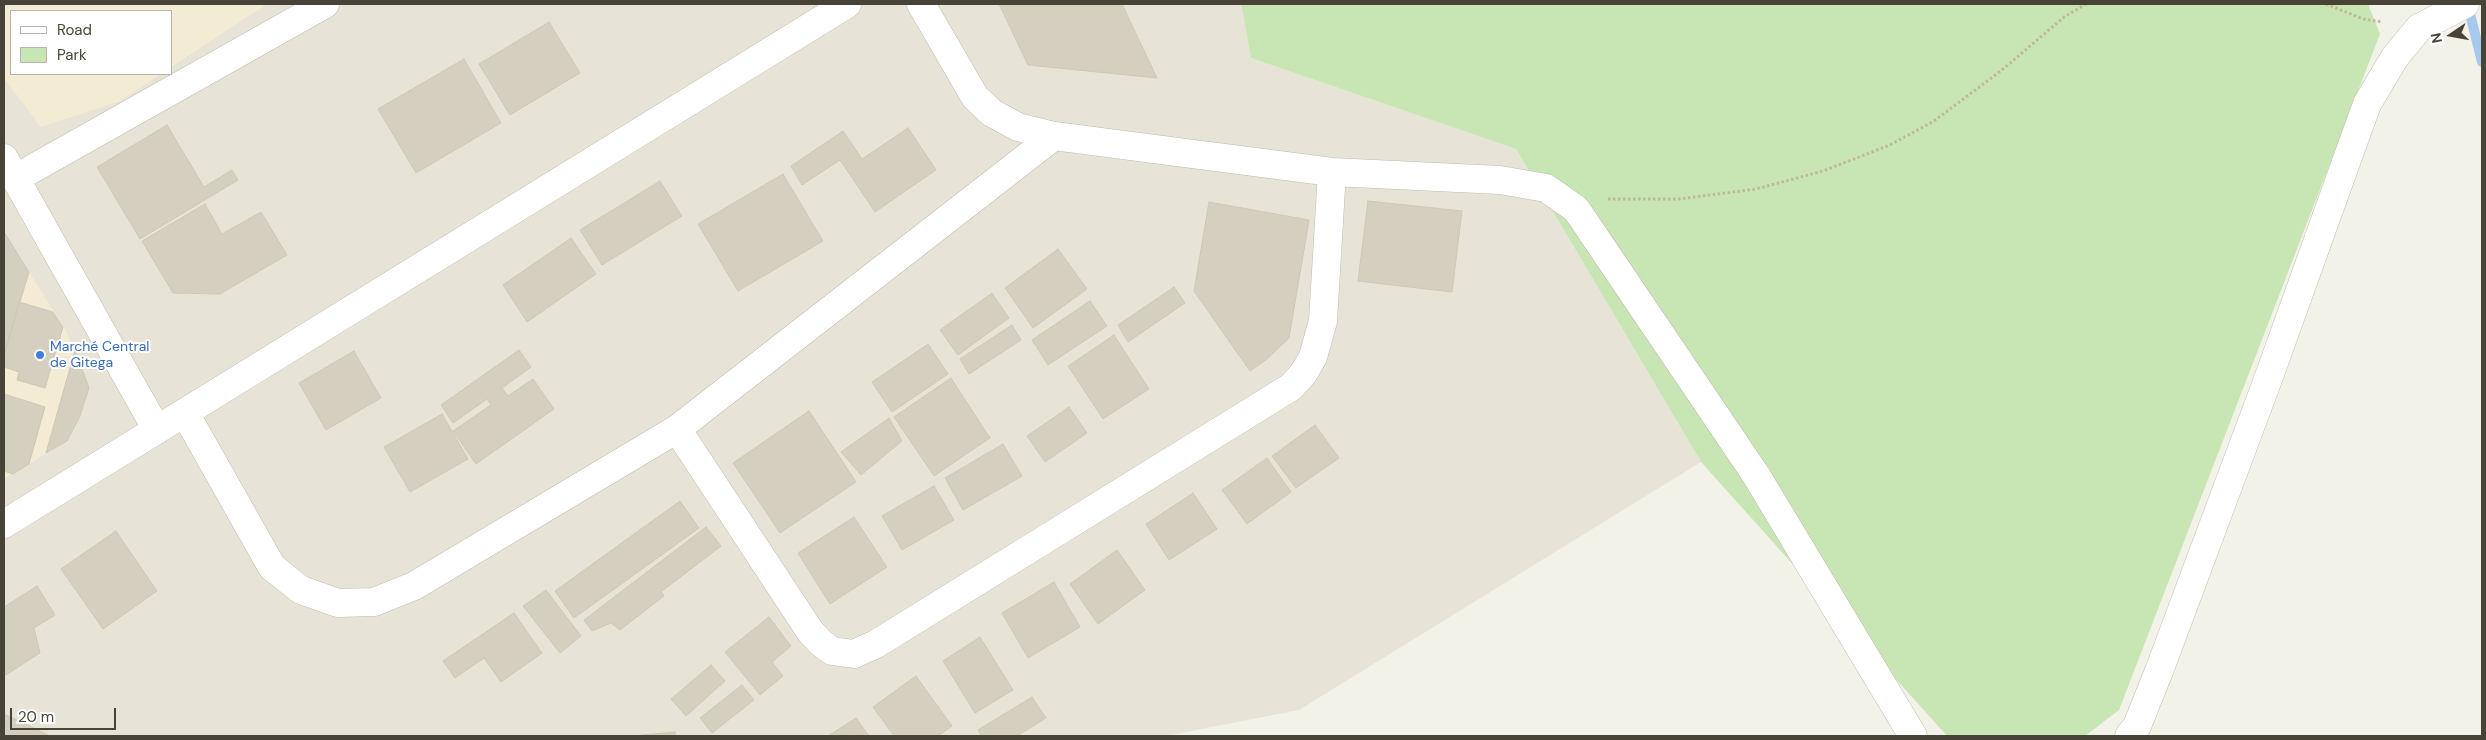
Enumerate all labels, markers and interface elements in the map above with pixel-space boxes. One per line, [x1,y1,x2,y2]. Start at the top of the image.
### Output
legend [10,10,172,75]
north arrow [2426,10,2476,60]
text: Road [57,20,92,40]
text: N [2426,31,2446,45]
text: Park [57,45,87,65]
place label: Marché Central de Gitega [50,339,149,372]
marker: Marché Central de Gitega [34,349,46,361]
scale bar [12,698,119,730]
text: 20 m [18,707,54,727]

